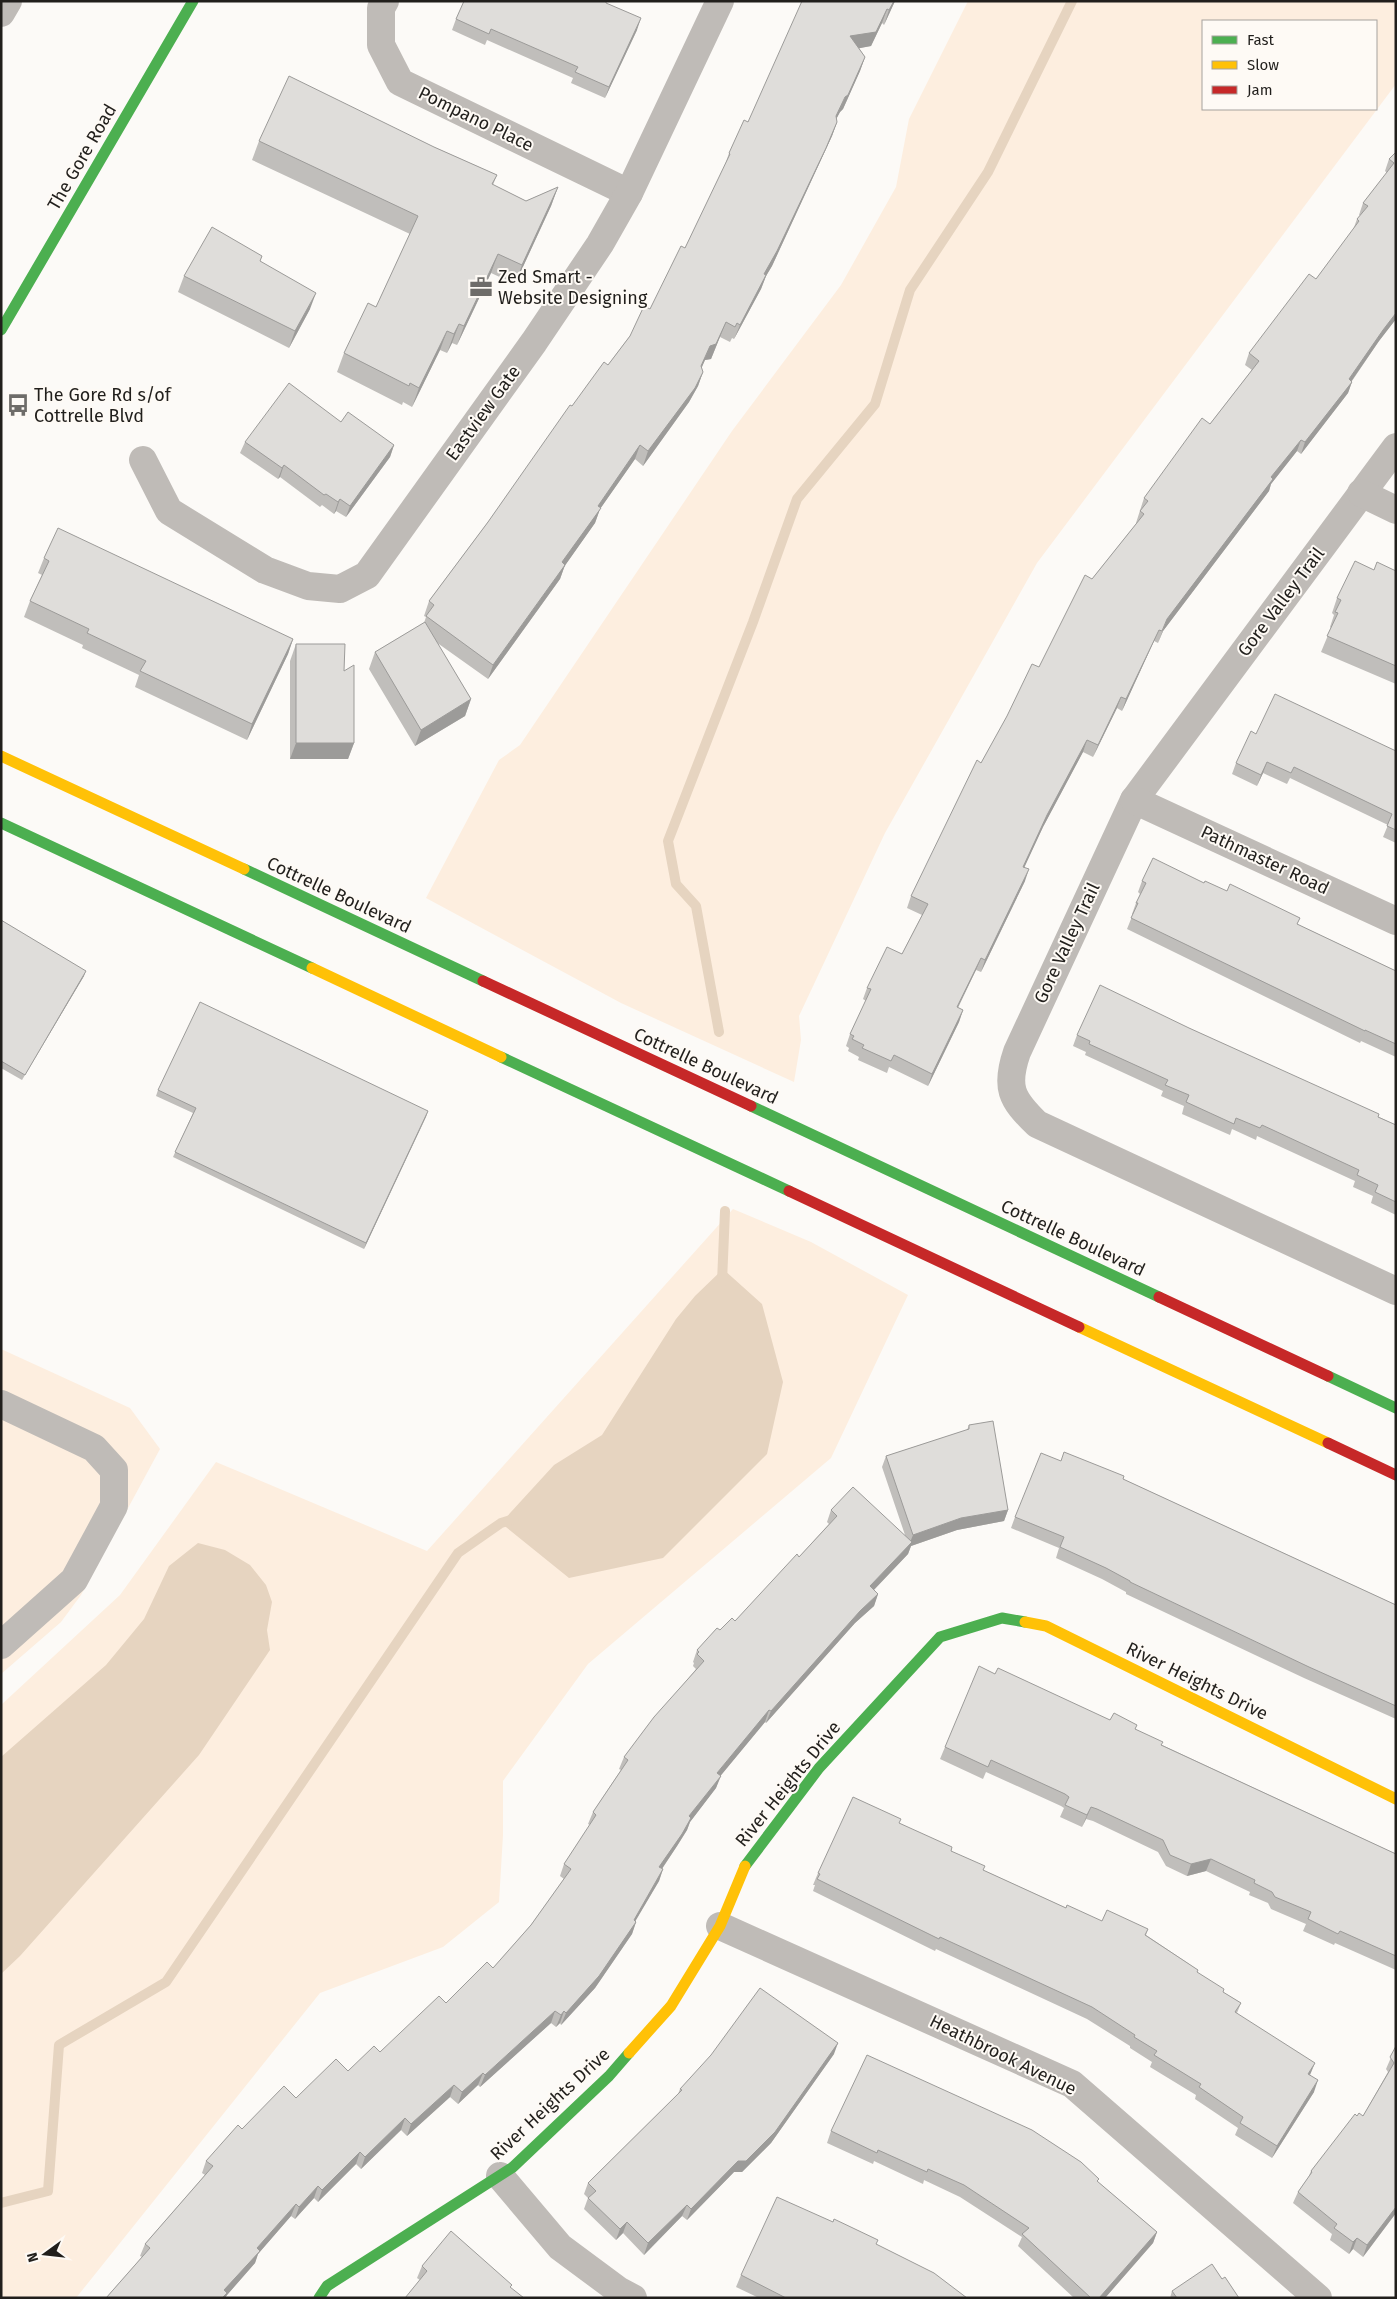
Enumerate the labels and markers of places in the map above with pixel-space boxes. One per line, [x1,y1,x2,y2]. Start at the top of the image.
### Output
place label: Zed Smart - Website Designing [498,266,648,309]
office icon: Zed Smart - Website Designing [468,274,494,300]
place label: The Gore Rd s/of Cottrelle Blvd [34,384,173,427]
bus stop icon: The Gore Rd s/of Cottrelle Blvd [5,392,31,418]

